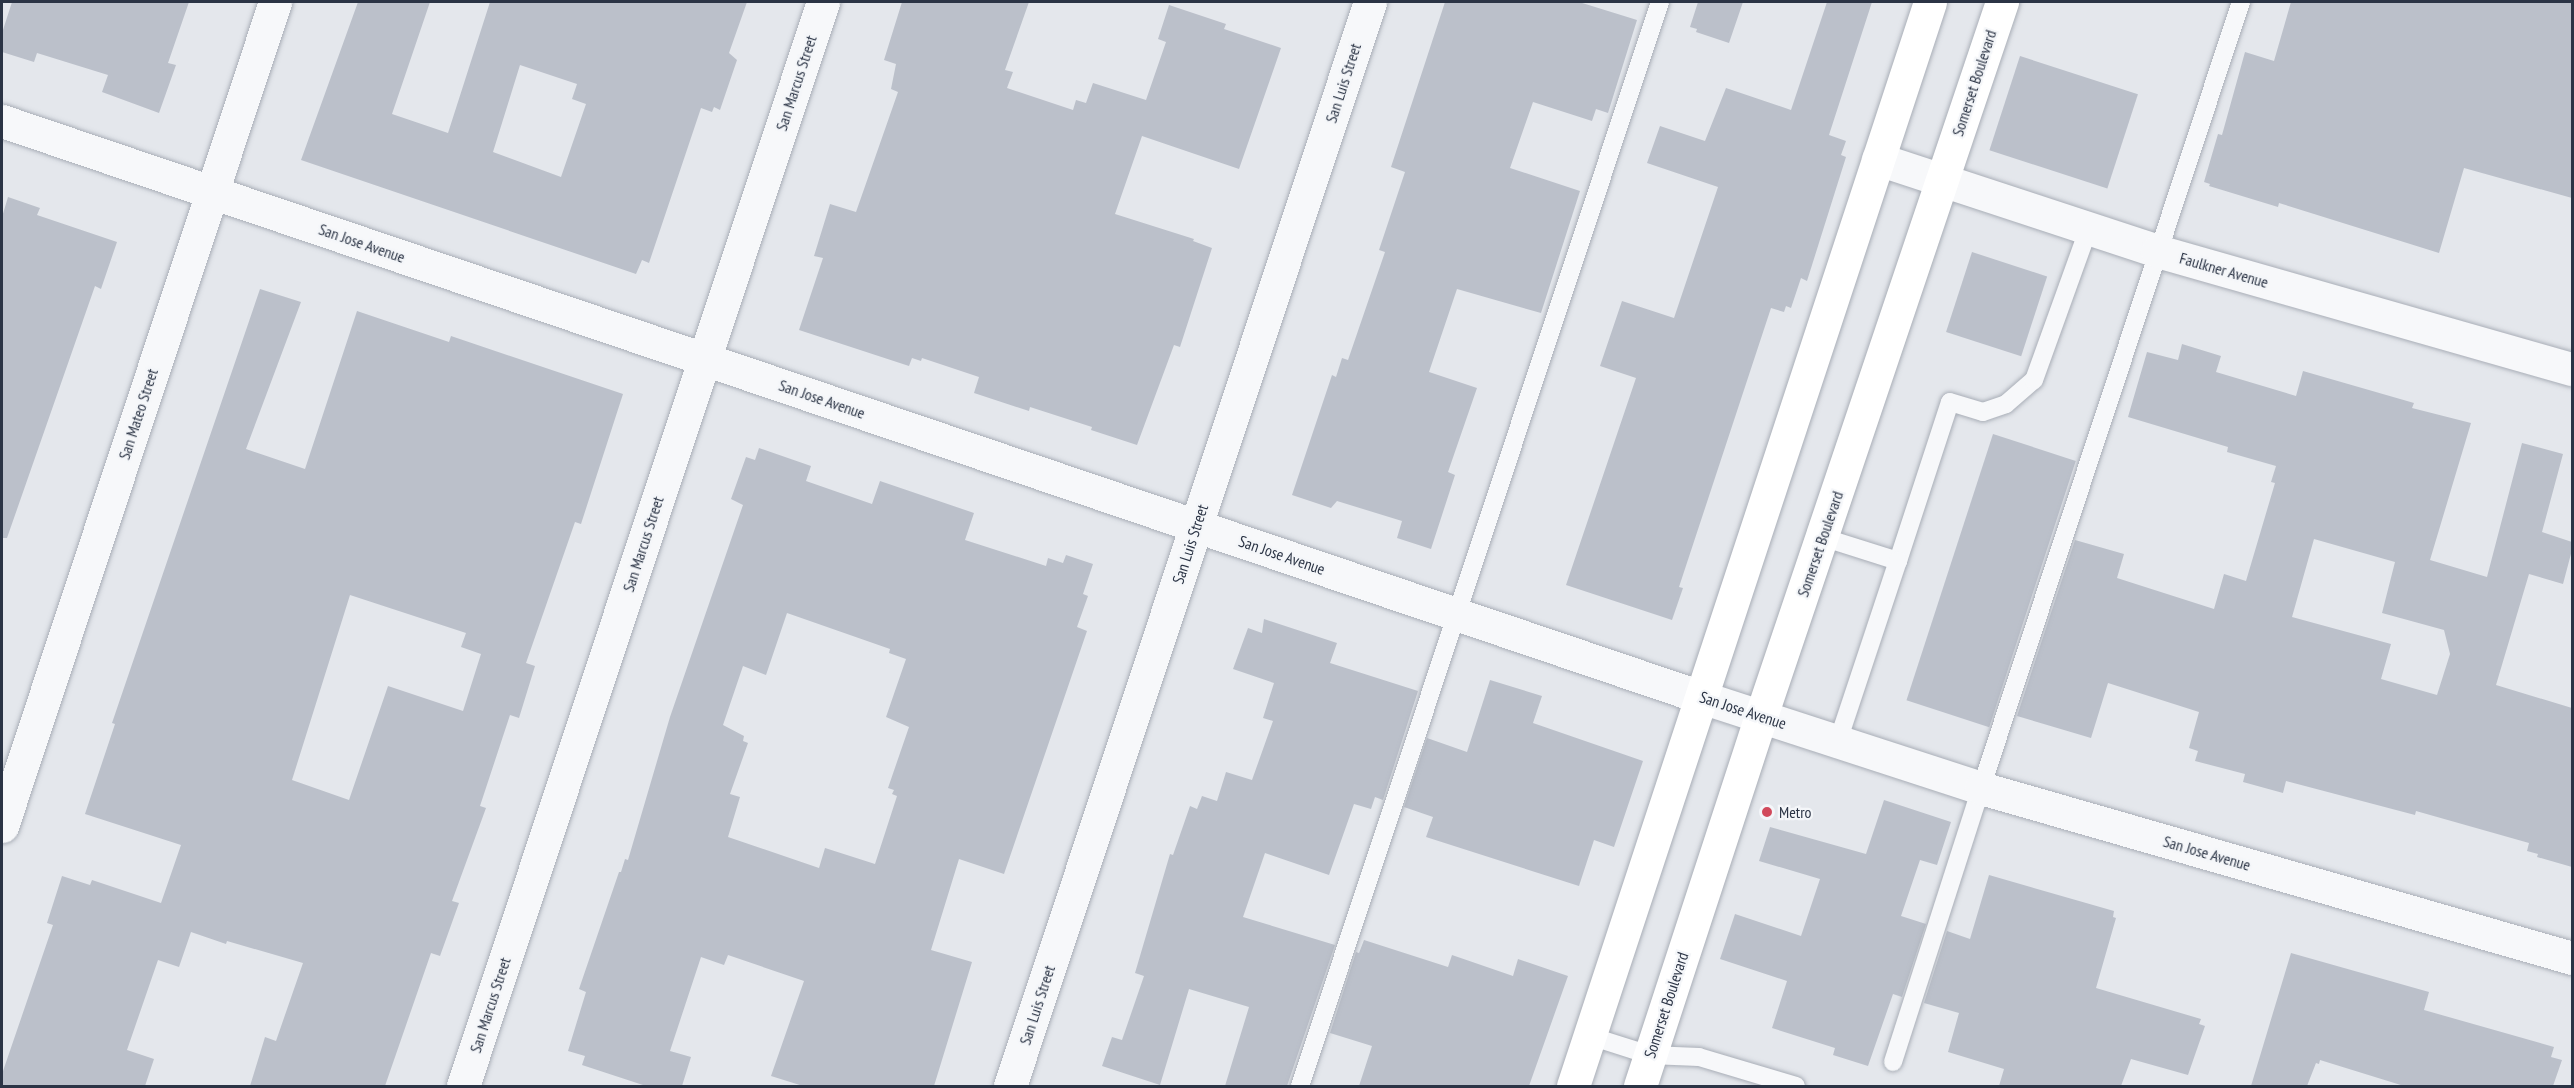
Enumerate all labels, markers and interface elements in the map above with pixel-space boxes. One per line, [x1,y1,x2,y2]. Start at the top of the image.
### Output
street label: Somerset Boulevard [1948,28,2000,138]
street label: San Marcus Street [772,33,820,133]
street label: San Luis Street [1321,41,1365,125]
street label: San Jose Avenue [316,219,408,267]
street label: Faulkner Avenue [2177,248,2271,292]
street label: San Mateo Street [114,366,162,462]
street label: San Jose Avenue [776,375,868,423]
street label: Somerset Boulevard [1793,489,1847,599]
street label: San Marcus Street [619,494,667,594]
street label: San Luis Street [1168,502,1212,586]
street label: San Jose Avenue [1236,531,1328,579]
street label: San Jose Avenue [1697,687,1789,733]
place label: Metro [1779,802,1811,822]
marker: Metro [1760,805,1774,819]
street label: San Jose Avenue [2161,831,2253,875]
street label: Somerset Boulevard [1640,950,1692,1060]
street label: San Marcus Street [466,955,514,1055]
street label: San Luis Street [1015,963,1059,1047]

